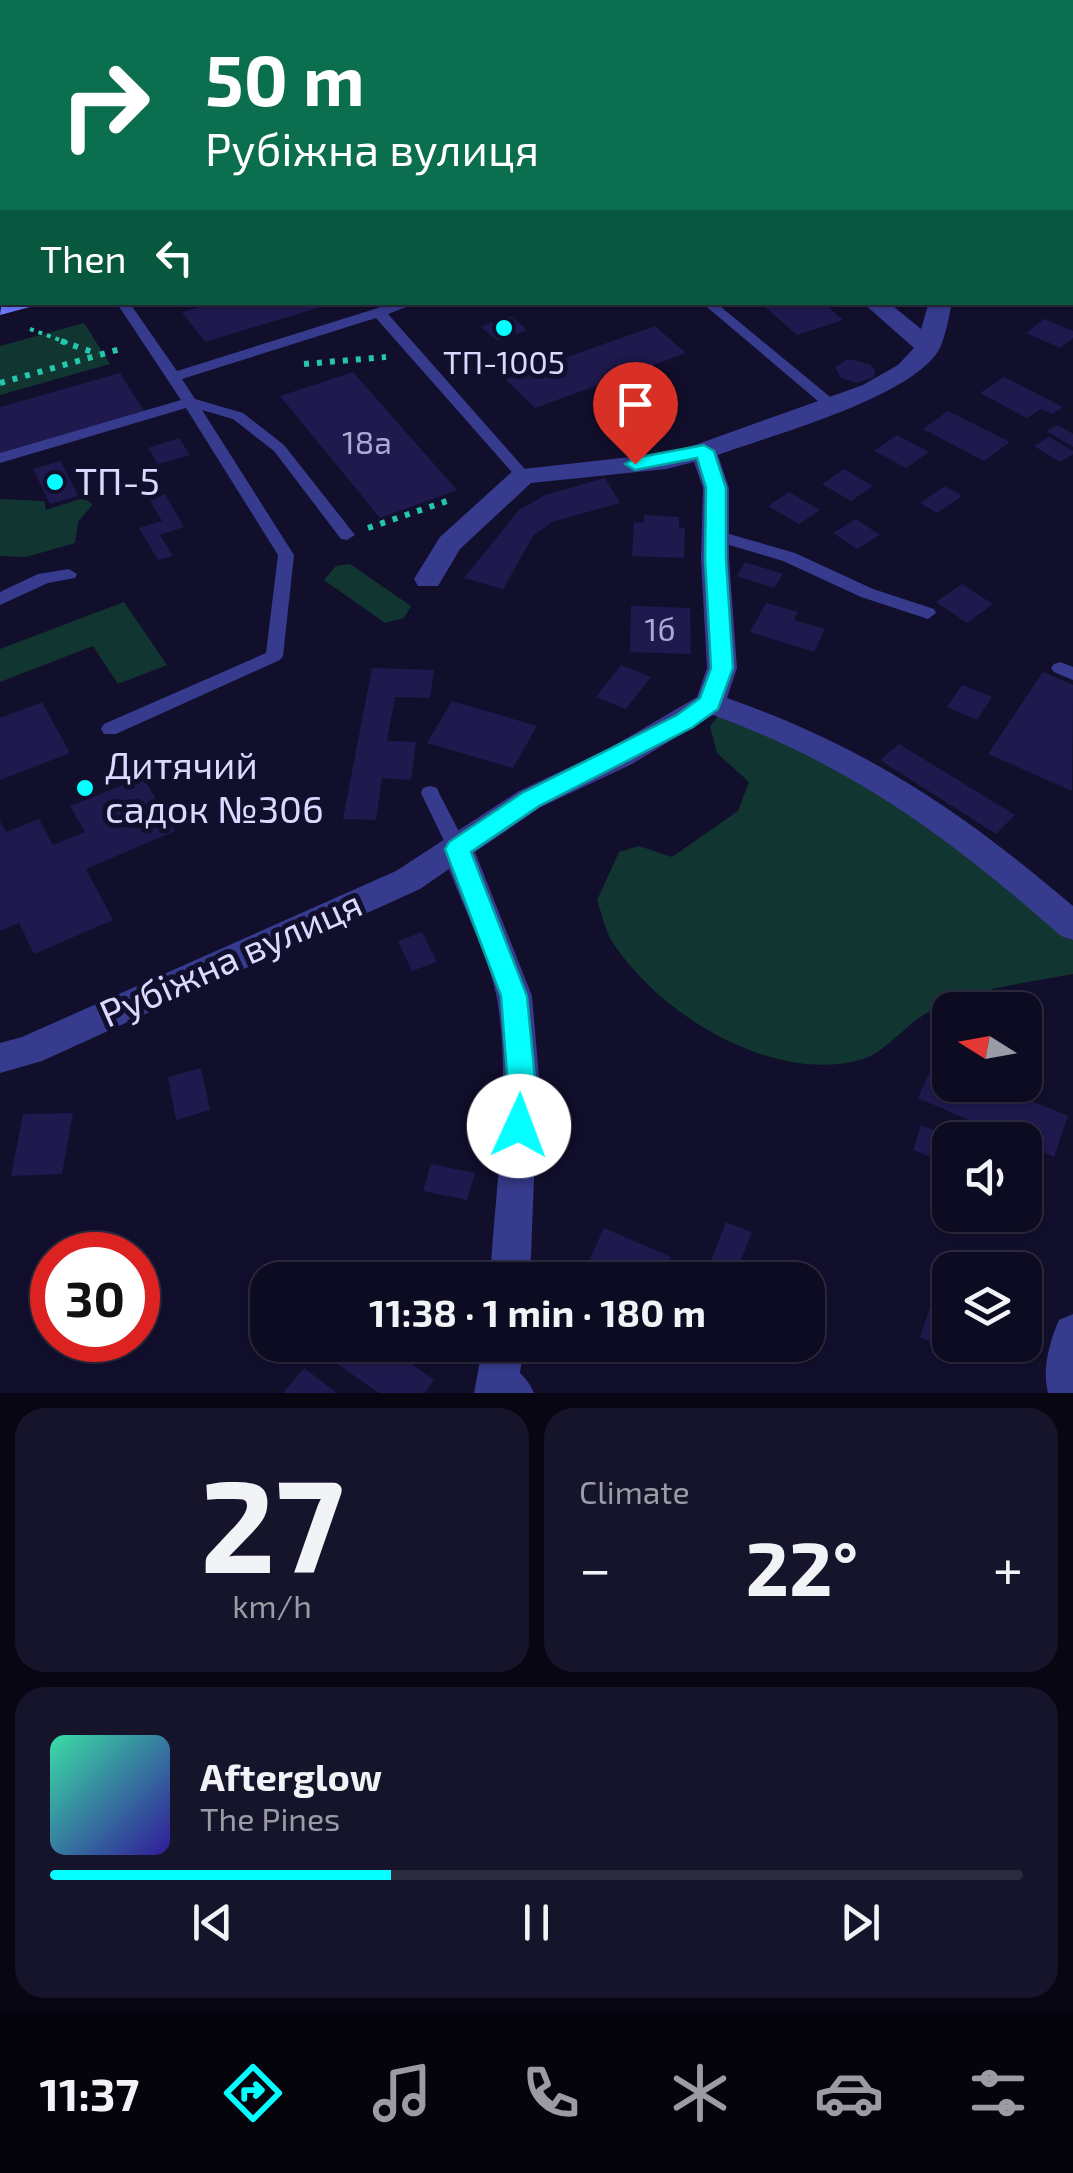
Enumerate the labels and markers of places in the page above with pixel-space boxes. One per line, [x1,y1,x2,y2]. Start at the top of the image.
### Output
marker: ТП-1005 [493,317,515,339]
place label: ТП-1005 [443,342,565,380]
pin [593,362,678,465]
place label: ТП-5 [75,457,160,503]
marker: ТП-5 [44,471,66,493]
place label: Дитячий садок №306 [105,741,324,831]
marker: Дитячий садок №306 [74,777,96,799]

